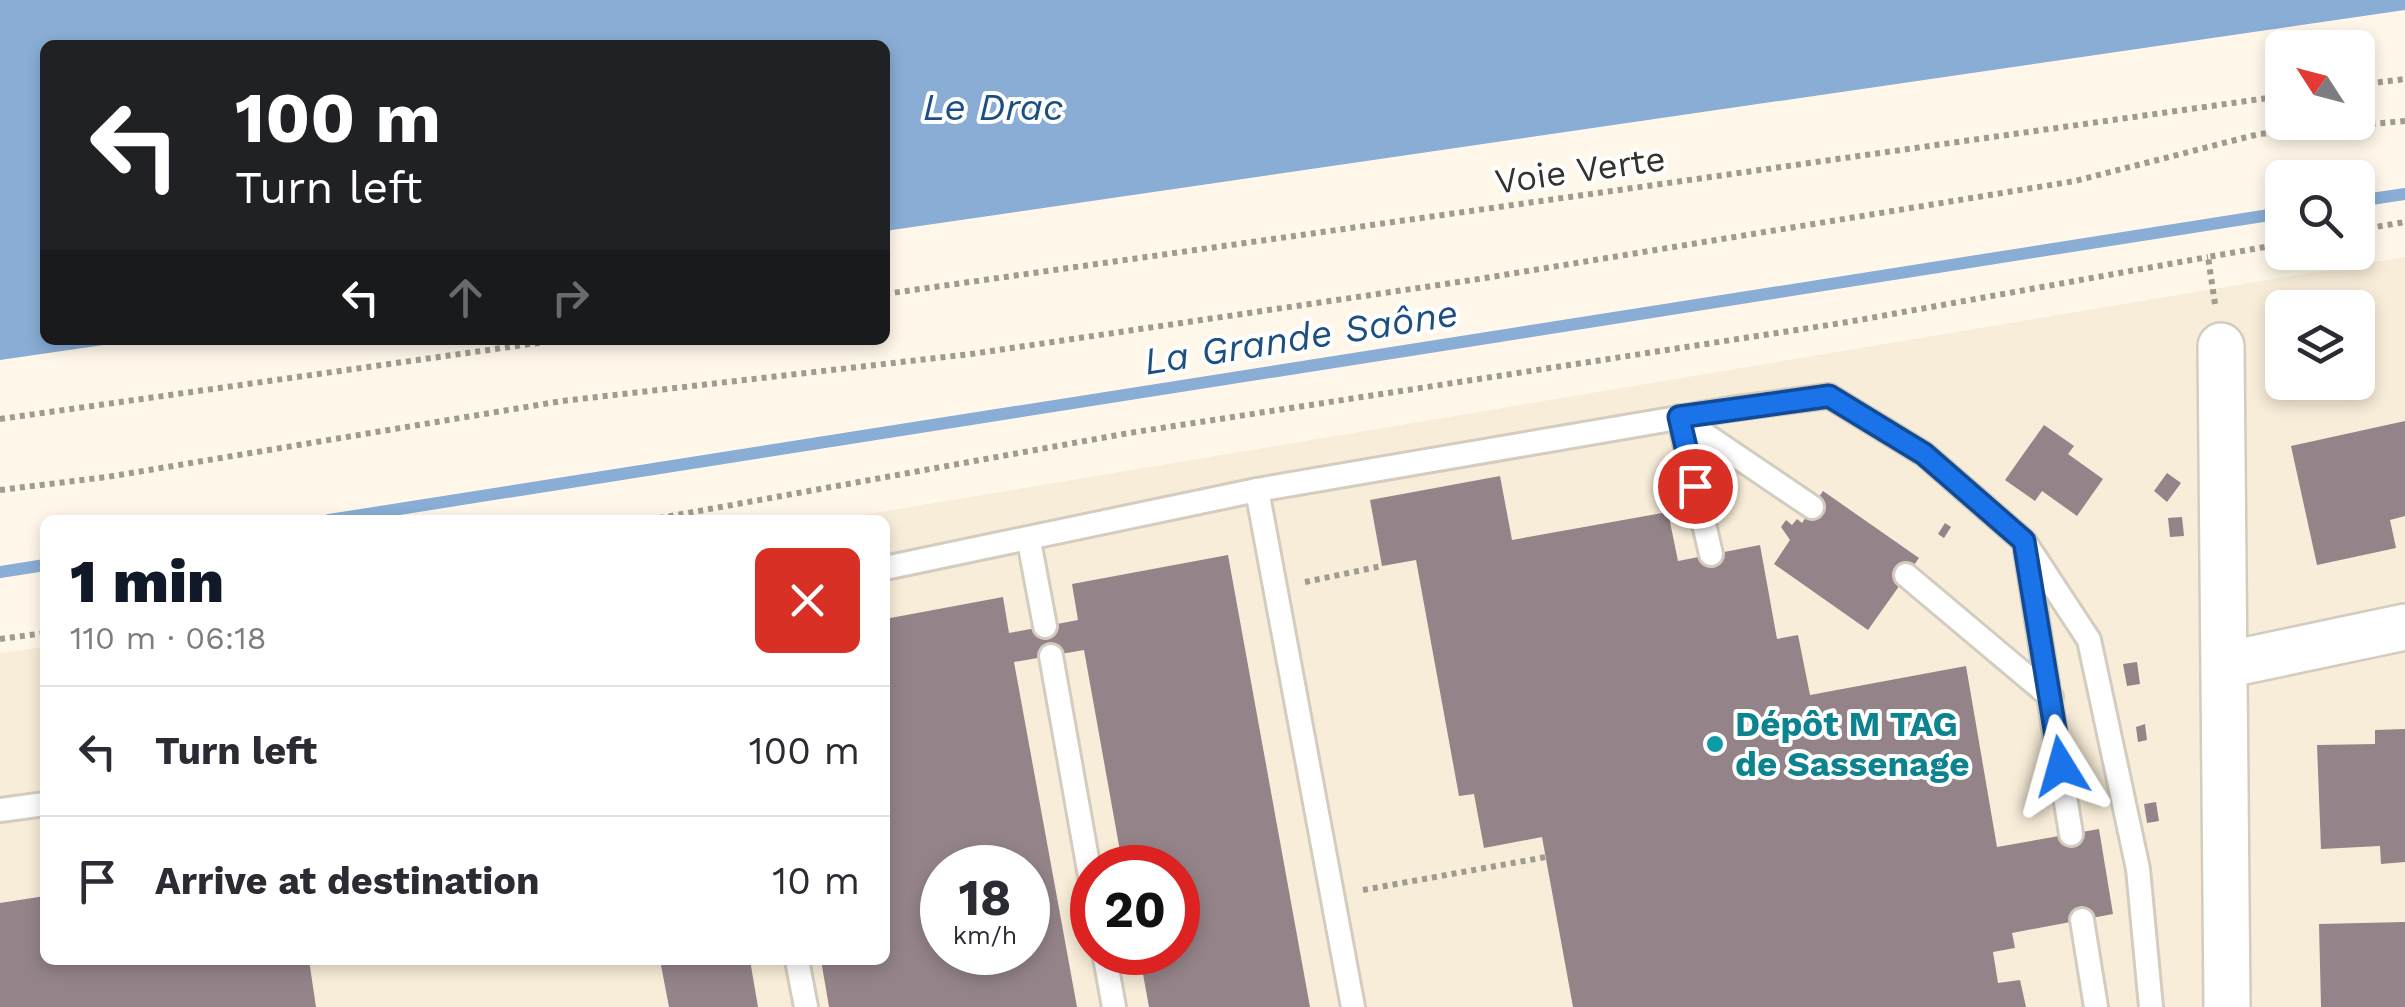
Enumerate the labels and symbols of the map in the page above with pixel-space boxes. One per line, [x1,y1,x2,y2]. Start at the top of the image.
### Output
north arrow [2265,30,2375,140]
water label: Le Drac [923,85,1063,129]
street label: Voie Verte [1492,137,1668,203]
water label: La Grande Saône [1141,290,1461,384]
pin [1653,444,1738,529]
place label: Dépôt M TAG de Sassenage [1735,703,1969,785]
position arrow [2009,714,2113,818]
marker: Dépôt M TAG de Sassenage [1704,733,1726,755]
speed limit sign: 20 [1070,845,1200,975]

